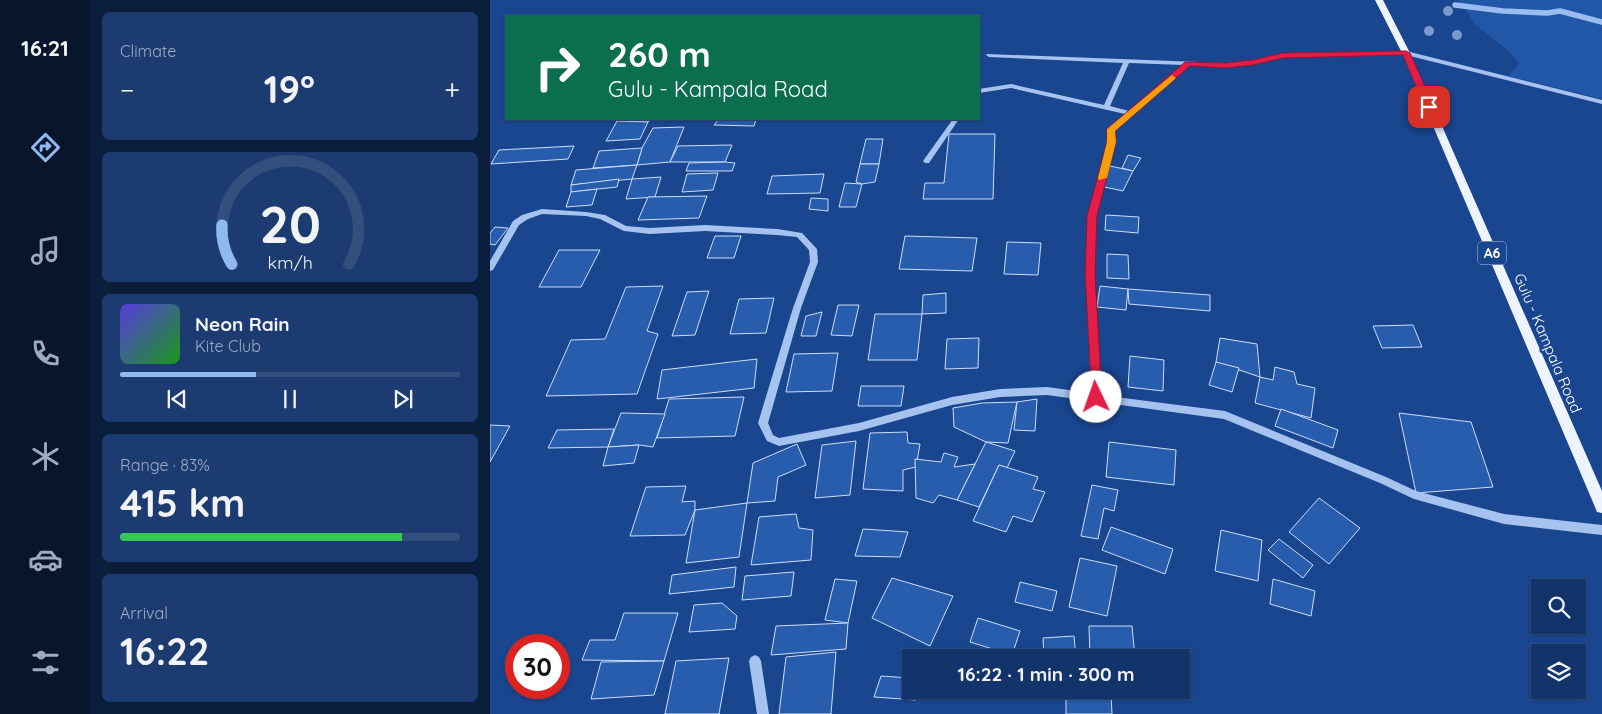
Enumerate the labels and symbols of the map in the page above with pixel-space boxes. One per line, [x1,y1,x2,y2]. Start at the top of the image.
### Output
pin [1408,86,1450,128]
road number: A6 [1478,242,1506,264]
street label: Gulu - Kampala Road [1510,270,1586,416]
position arrow [1069,370,1121,422]
speed limit sign: 30 [505,634,570,699]

